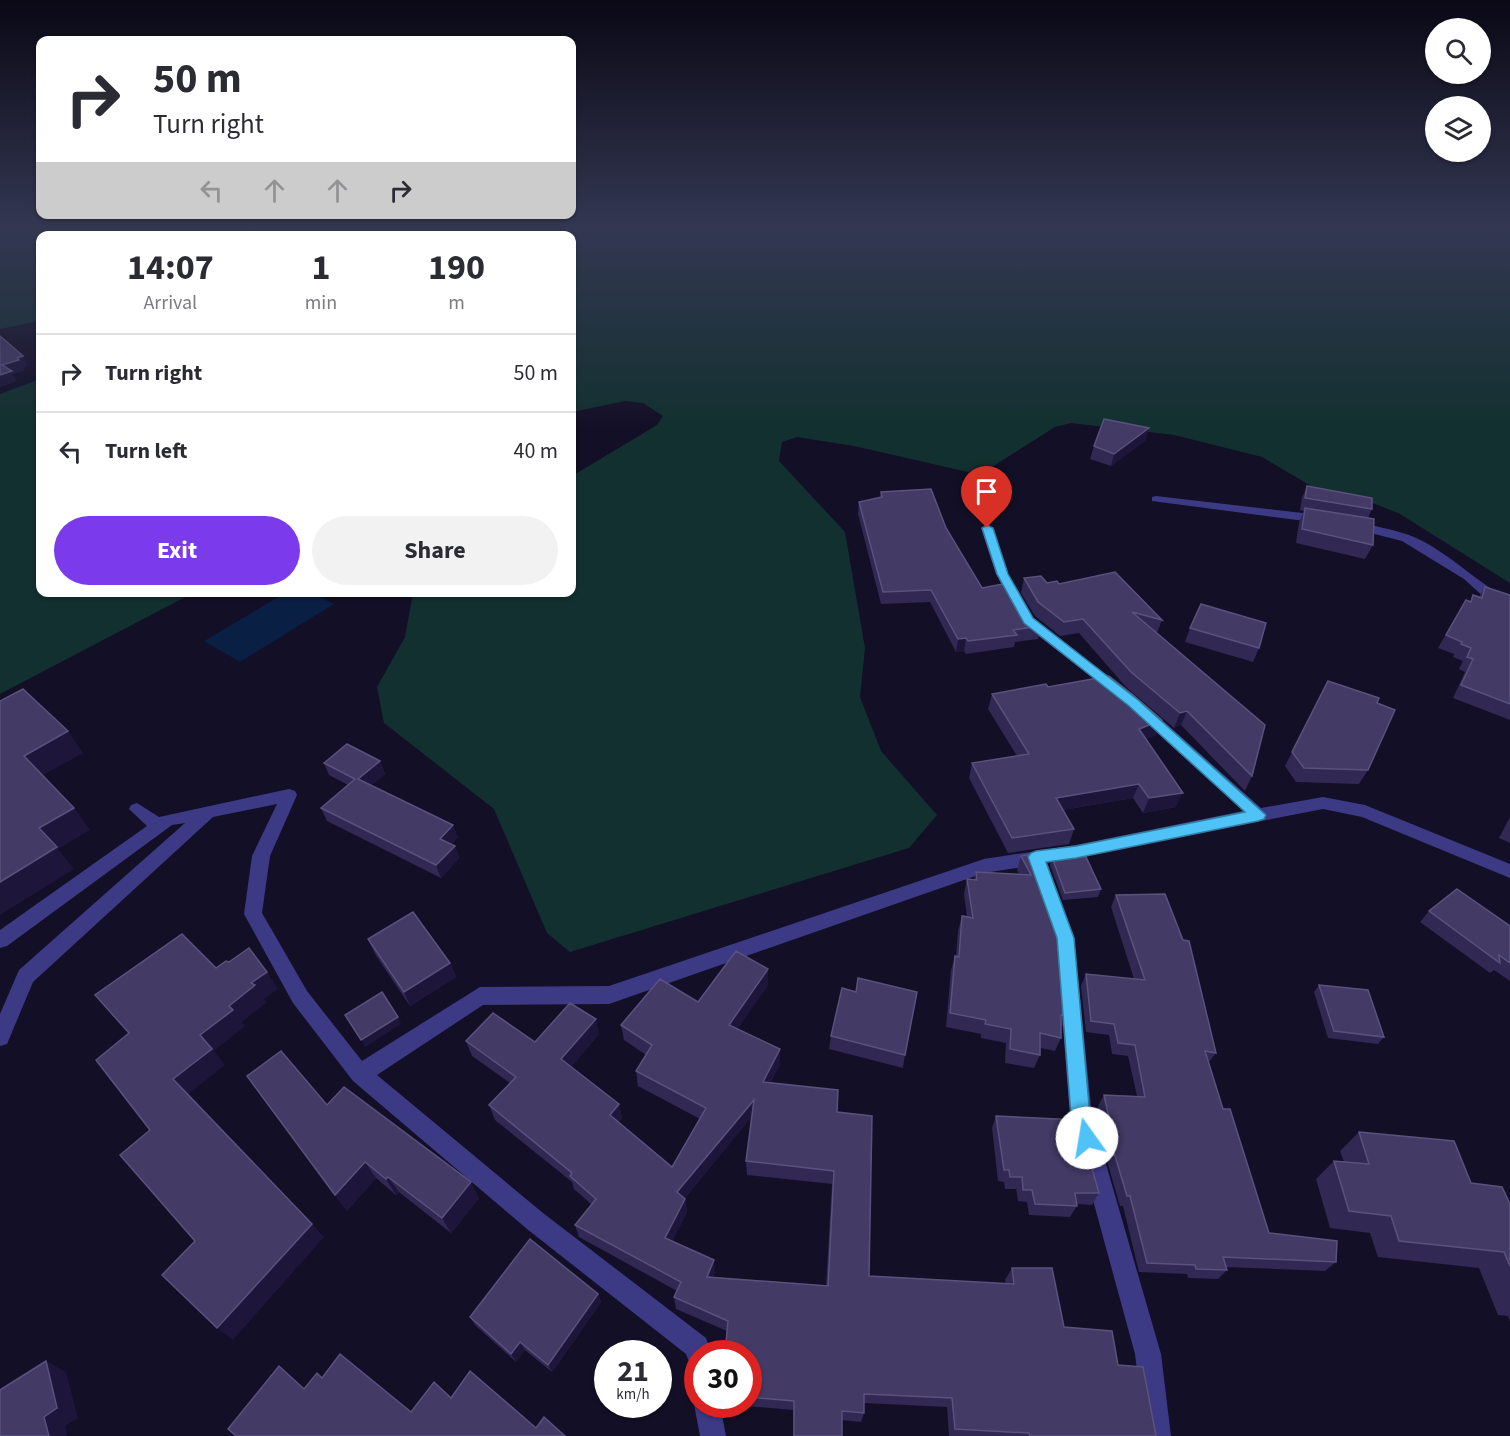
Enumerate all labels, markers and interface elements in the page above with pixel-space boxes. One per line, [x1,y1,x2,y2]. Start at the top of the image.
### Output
map controls [1425,18,1491,162]
button: search [1425,18,1491,84]
text: 50 m [153,49,242,109]
icon: right [54,60,132,138]
button: layers [1425,96,1491,162]
text: Turn right [153,105,264,144]
icon: left [195,174,228,207]
icon: ahead [258,174,291,207]
icon: ahead [321,174,354,207]
icon: right [384,174,417,207]
text: 14:07 [127,242,214,293]
text: 1 [311,242,330,293]
text: 190 [428,242,485,293]
text: Arrival [143,289,197,317]
text: min [305,289,337,317]
text: m [448,289,465,317]
icon: right [54,357,87,390]
text: Turn right [105,357,202,389]
text: 50 m [513,357,558,389]
icon: left [54,435,87,468]
text: Turn left [105,435,187,467]
text: 40 m [513,435,558,467]
pin [961,466,1012,528]
icon: arrive [970,475,1003,508]
button: Exit [54,516,300,585]
button: Share [312,516,558,585]
position arrow [1055,1106,1119,1170]
speed limit sign: 30 [684,1340,762,1418]
text: 21 [617,1350,649,1393]
text: km/h [616,1384,650,1405]

